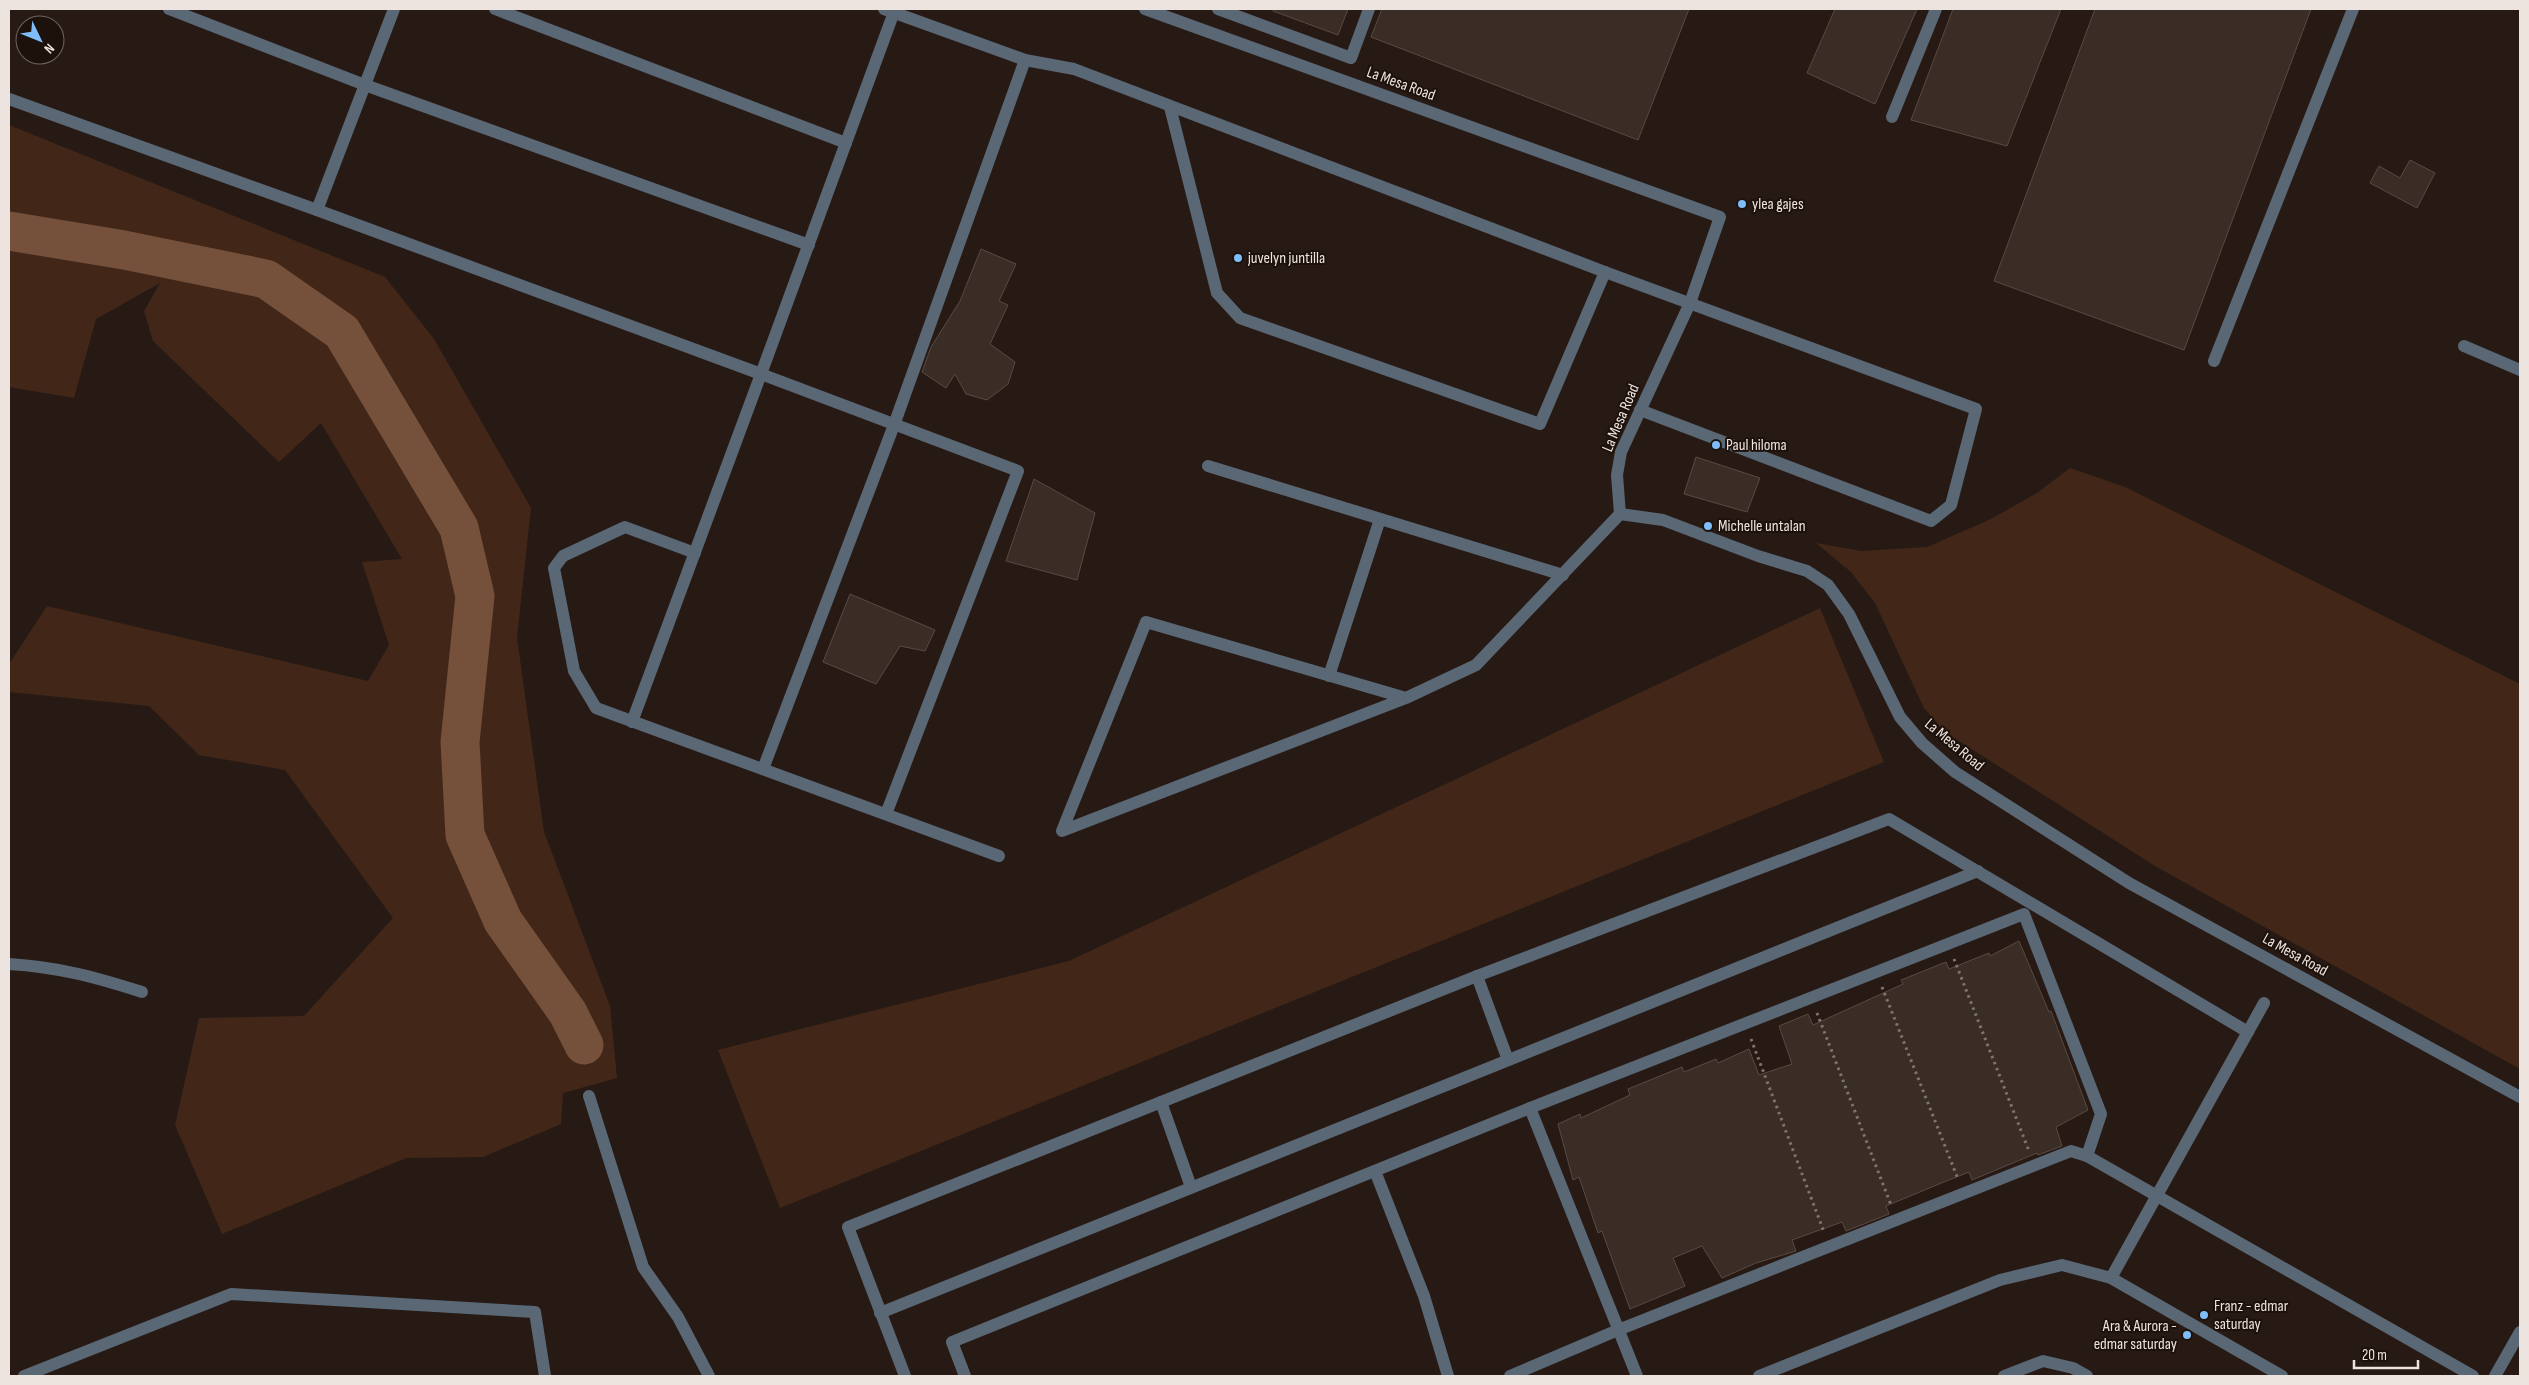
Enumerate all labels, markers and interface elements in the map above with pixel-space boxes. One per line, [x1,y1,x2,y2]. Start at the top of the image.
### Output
north arrow [15,15,65,65]
text: N [40,40,58,57]
street label: La Mesa Road [1364,63,1438,105]
place label: ylea gajes [1752,195,1804,214]
marker: ylea gajes [1736,198,1748,210]
place label: juvelyn juntilla [1247,249,1325,268]
marker: juvelyn juntilla [1232,252,1244,264]
street label: La Mesa Road [1598,381,1644,455]
place label: Paul hiloma [1726,436,1787,455]
marker: Paul hiloma [1710,439,1722,451]
place label: Michelle untalan [1718,517,1806,536]
marker: Michelle untalan [1702,520,1714,532]
street label: La Mesa Road [1920,715,1988,775]
street label: La Mesa Road [2259,929,2331,981]
place label: Franz - edmar saturday [2214,1297,2289,1334]
marker: Franz - edmar saturday [2198,1309,2210,1321]
place label: Ara & Aurora - edmar saturday [2094,1317,2177,1354]
marker: Ara & Aurora - edmar saturday [2181,1329,2193,1341]
scale bar [2354,1338,2418,1370]
text: 20 m [2362,1346,2387,1365]

